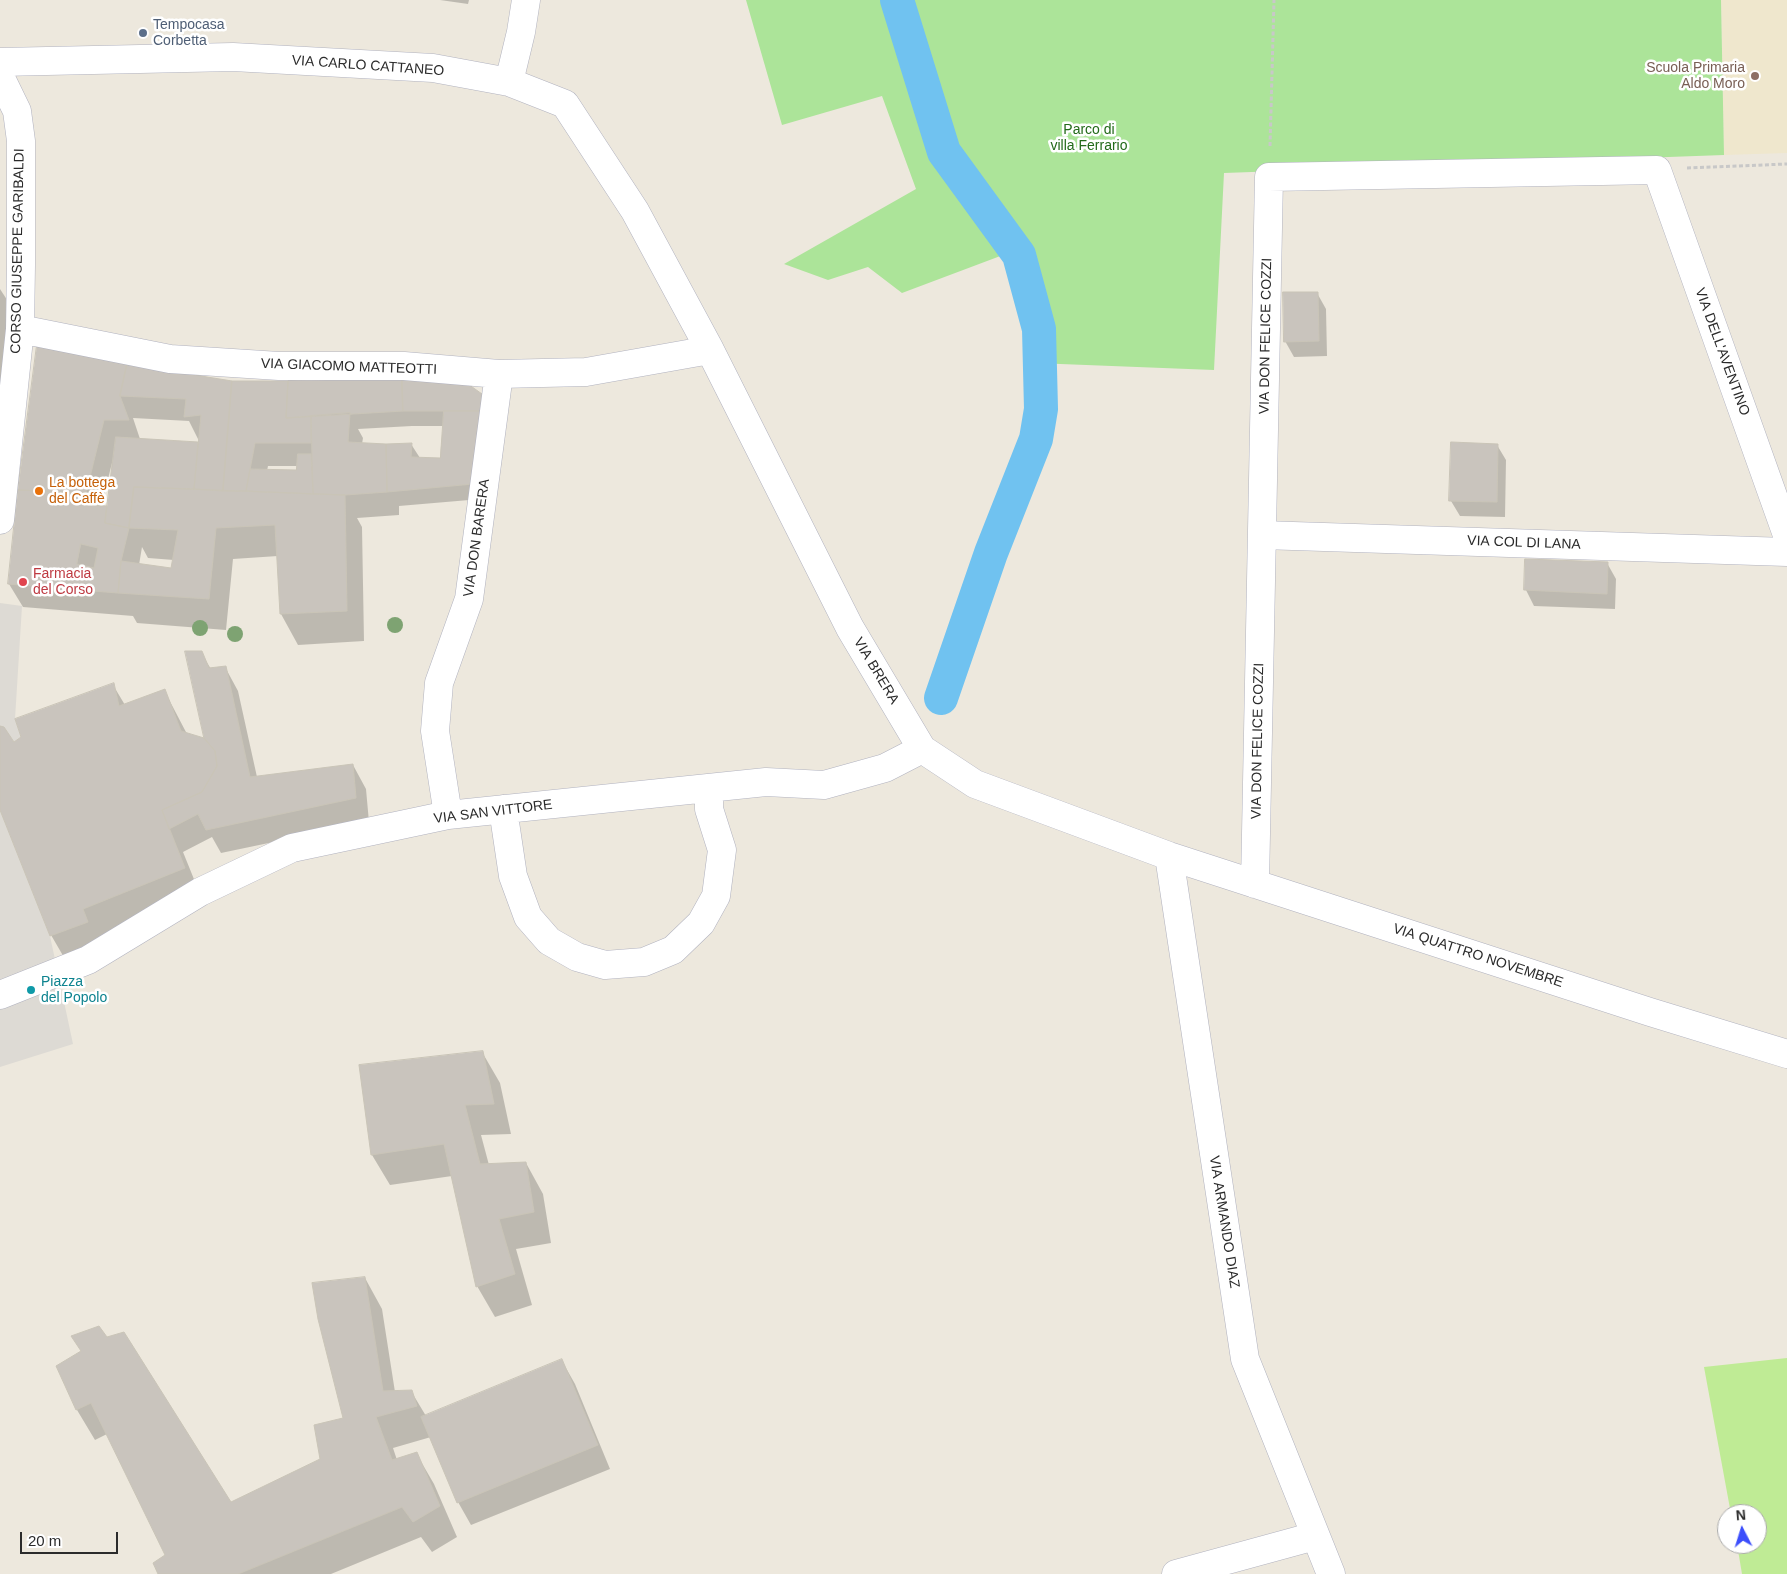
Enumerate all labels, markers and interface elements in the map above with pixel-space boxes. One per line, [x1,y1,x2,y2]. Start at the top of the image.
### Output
place label: Tempocasa Corbetta [153,17,225,49]
marker: Tempocasa Corbetta [137,27,149,39]
street label: VIA CARLO CATTANEO [291,52,445,80]
place label: Scuola Primaria Aldo Moro [1646,60,1745,92]
marker: Scuola Primaria Aldo Moro [1749,70,1761,82]
park label: Parco di villa Ferrario [1050,122,1128,154]
street label: CORSO GIUSEPPE GARIBALDI [8,148,28,354]
street label: VIA DON FELICE COZZI [1256,258,1276,414]
street label: VIA DELL'AVENTINO [1691,286,1753,418]
street label: VIA GIACOMO MATTEOTTI [261,356,437,378]
place label: La bottega del Caffè [49,475,115,508]
street label: VIA DON BARERA [460,478,494,598]
marker: La bottega del Caffè [33,485,45,497]
street label: VIA COL DI LANA [1467,533,1581,553]
place label: Farmacia del Corso [33,566,93,598]
marker: Farmacia del Corso [17,576,29,588]
street label: VIA BRERA [850,635,902,707]
street label: VIA DON FELICE COZZI [1248,663,1268,819]
street label: VIA SAN VITTORE [433,796,553,828]
street label: VIA QUATTRO NOVEMBRE [1391,921,1565,991]
place label: Piazza del Popolo [41,974,107,1006]
marker: Piazza del Popolo [25,984,37,996]
street label: VIA ARMANDO DIAZ [1205,1155,1243,1289]
north arrow [1717,1504,1767,1554]
text: N [1735,1507,1747,1523]
scale bar [22,1522,120,1554]
text: 20 m [28,1532,61,1549]

